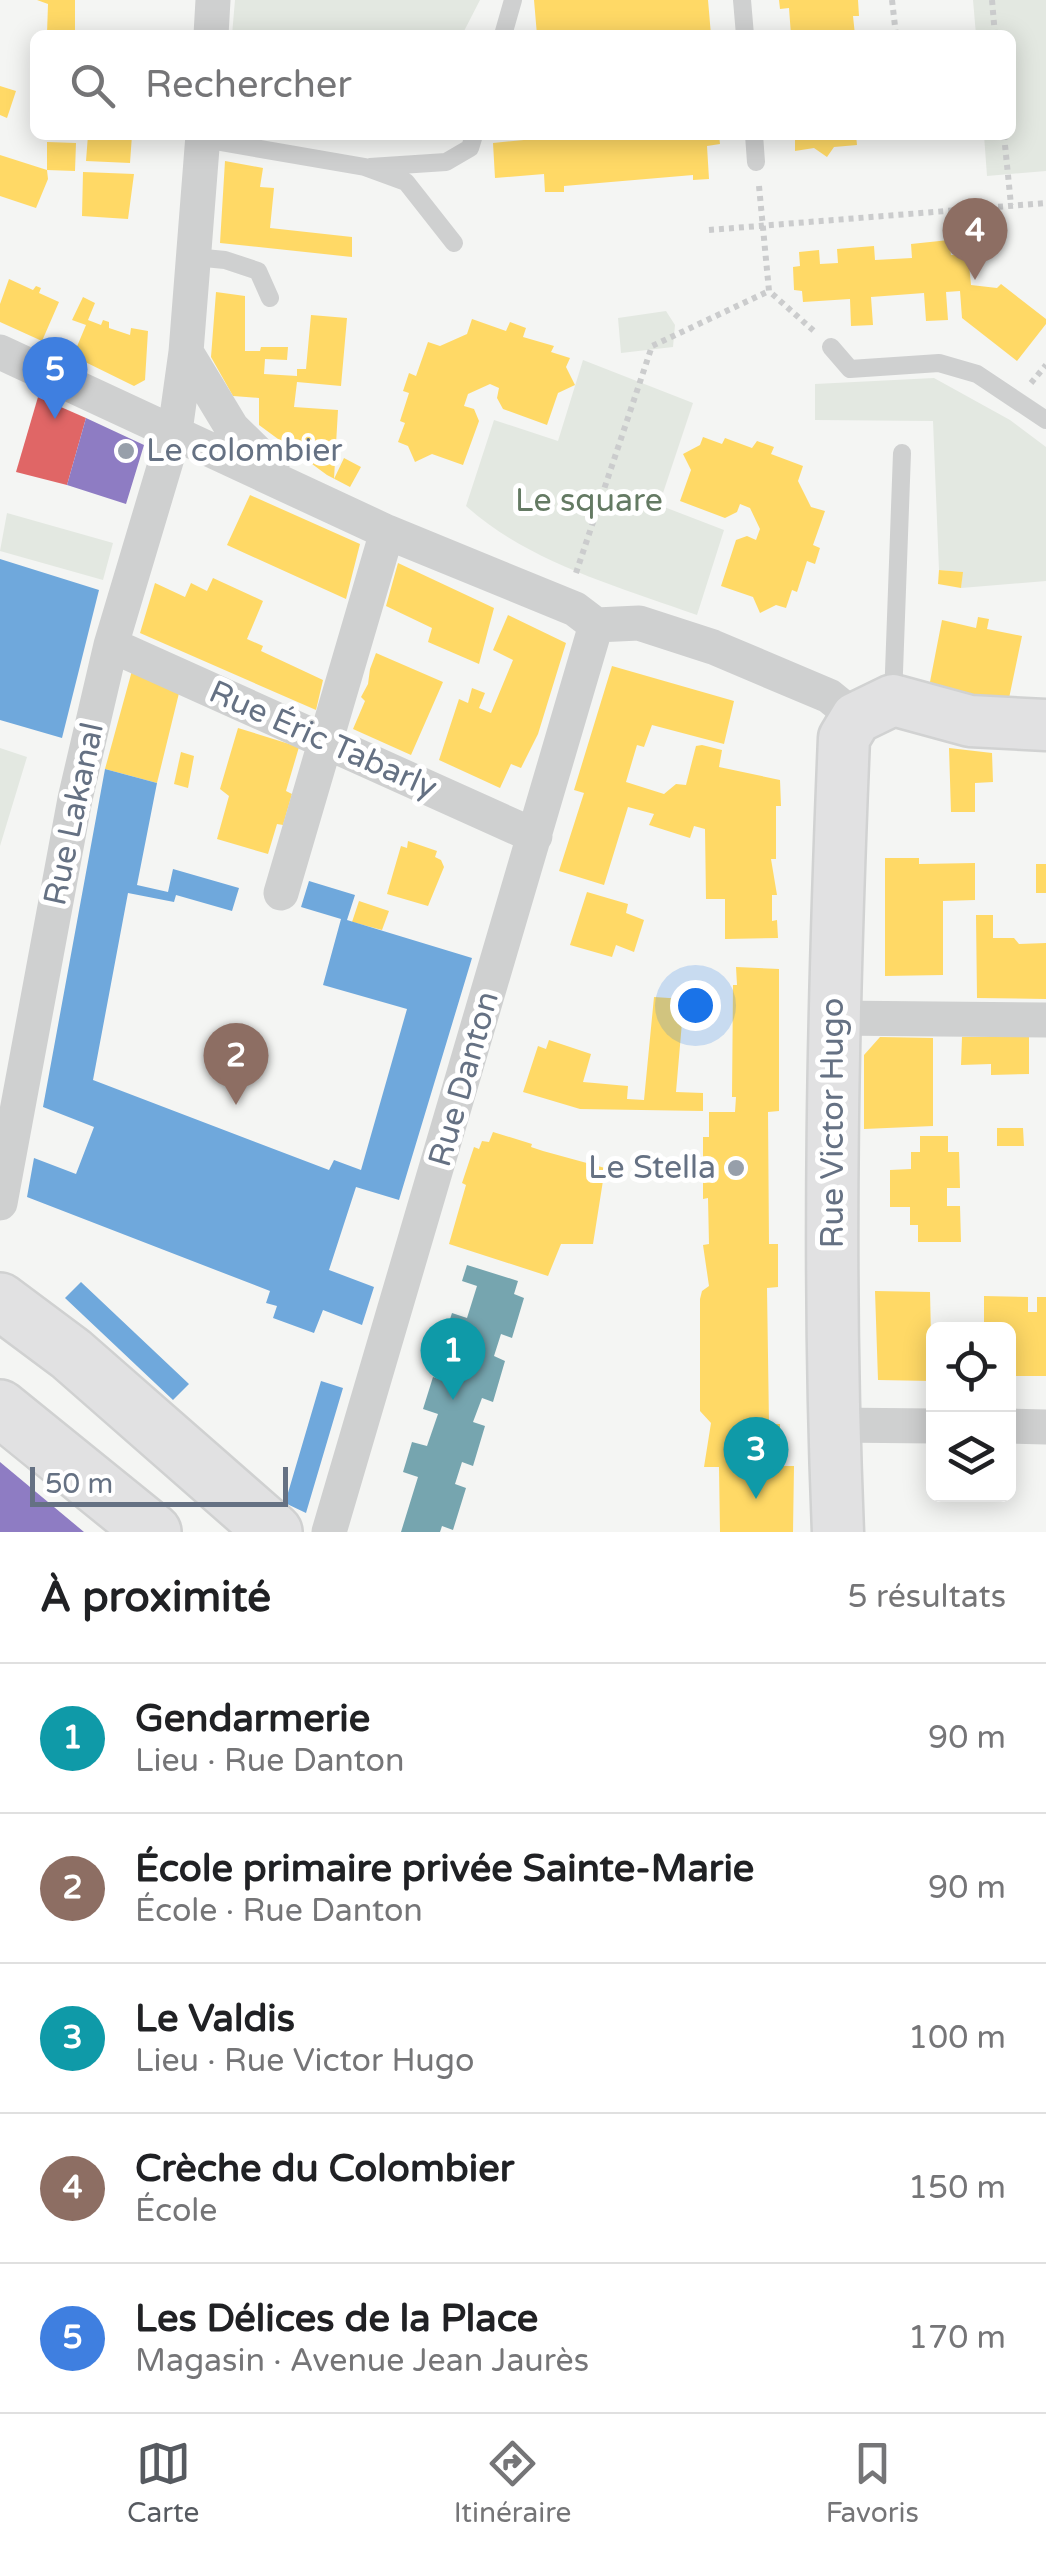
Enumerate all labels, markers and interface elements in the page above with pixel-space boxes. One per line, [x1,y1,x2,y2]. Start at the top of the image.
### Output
search box [30,30,1016,140]
icon: search [65,58,120,113]
text: Rechercher [145,62,352,108]
pin: 4 [942,198,1008,280]
pin: 5 [22,336,88,419]
place label: Le colombier [146,432,343,470]
marker: Le colombier [115,440,137,462]
park label: Le square [515,482,663,520]
street label: Rue Éric Tabarly [203,673,443,807]
street label: Rue Lakanal [36,719,112,909]
your location [670,980,721,1031]
street label: Rue Danton [421,987,507,1171]
street label: Rue Victor Hugo [814,998,852,1248]
pin: 2 [204,1022,268,1105]
place label: Le Stella [588,1149,716,1187]
marker: Le Stella [725,1157,747,1179]
pin: 1 [420,1318,486,1400]
map controls [926,1322,1016,1502]
button: locate [926,1322,1016,1412]
button: layers [926,1412,1016,1502]
pin: 3 [724,1416,788,1499]
scale bar [30,1462,288,1506]
text: 50 m [45,1467,113,1501]
text: À proximité [40,1572,271,1623]
text: 5 résultats [847,1578,1006,1616]
text: Gendarmerie [135,1696,370,1742]
text: 1 [62,1719,83,1757]
text: 90 m [928,1719,1006,1757]
text: Lieu · Rue Danton [135,1742,404,1780]
text: École primaire privée Sainte-Marie [135,1846,754,1892]
text: 2 [62,1869,83,1907]
text: 90 m [928,1869,1006,1907]
text: École · Rue Danton [135,1892,423,1930]
text: Le Valdis [135,1996,295,2042]
text: 3 [62,2019,83,2057]
text: 100 m [908,2019,1006,2057]
text: Lieu · Rue Victor Hugo [135,2042,475,2080]
text: Crèche du Colombier [135,2146,514,2192]
text: 4 [62,2169,83,2207]
text: 150 m [908,2169,1006,2207]
text: École [135,2192,217,2230]
text: Les Délices de la Place [135,2296,538,2342]
text: 5 [62,2319,83,2357]
text: 170 m [908,2319,1006,2357]
text: Magasin · Avenue Jean Jaurès [135,2342,589,2380]
tab: Carte [127,2436,199,2530]
tab: Itinéraire [454,2436,571,2530]
tab: Favoris [826,2436,919,2530]

